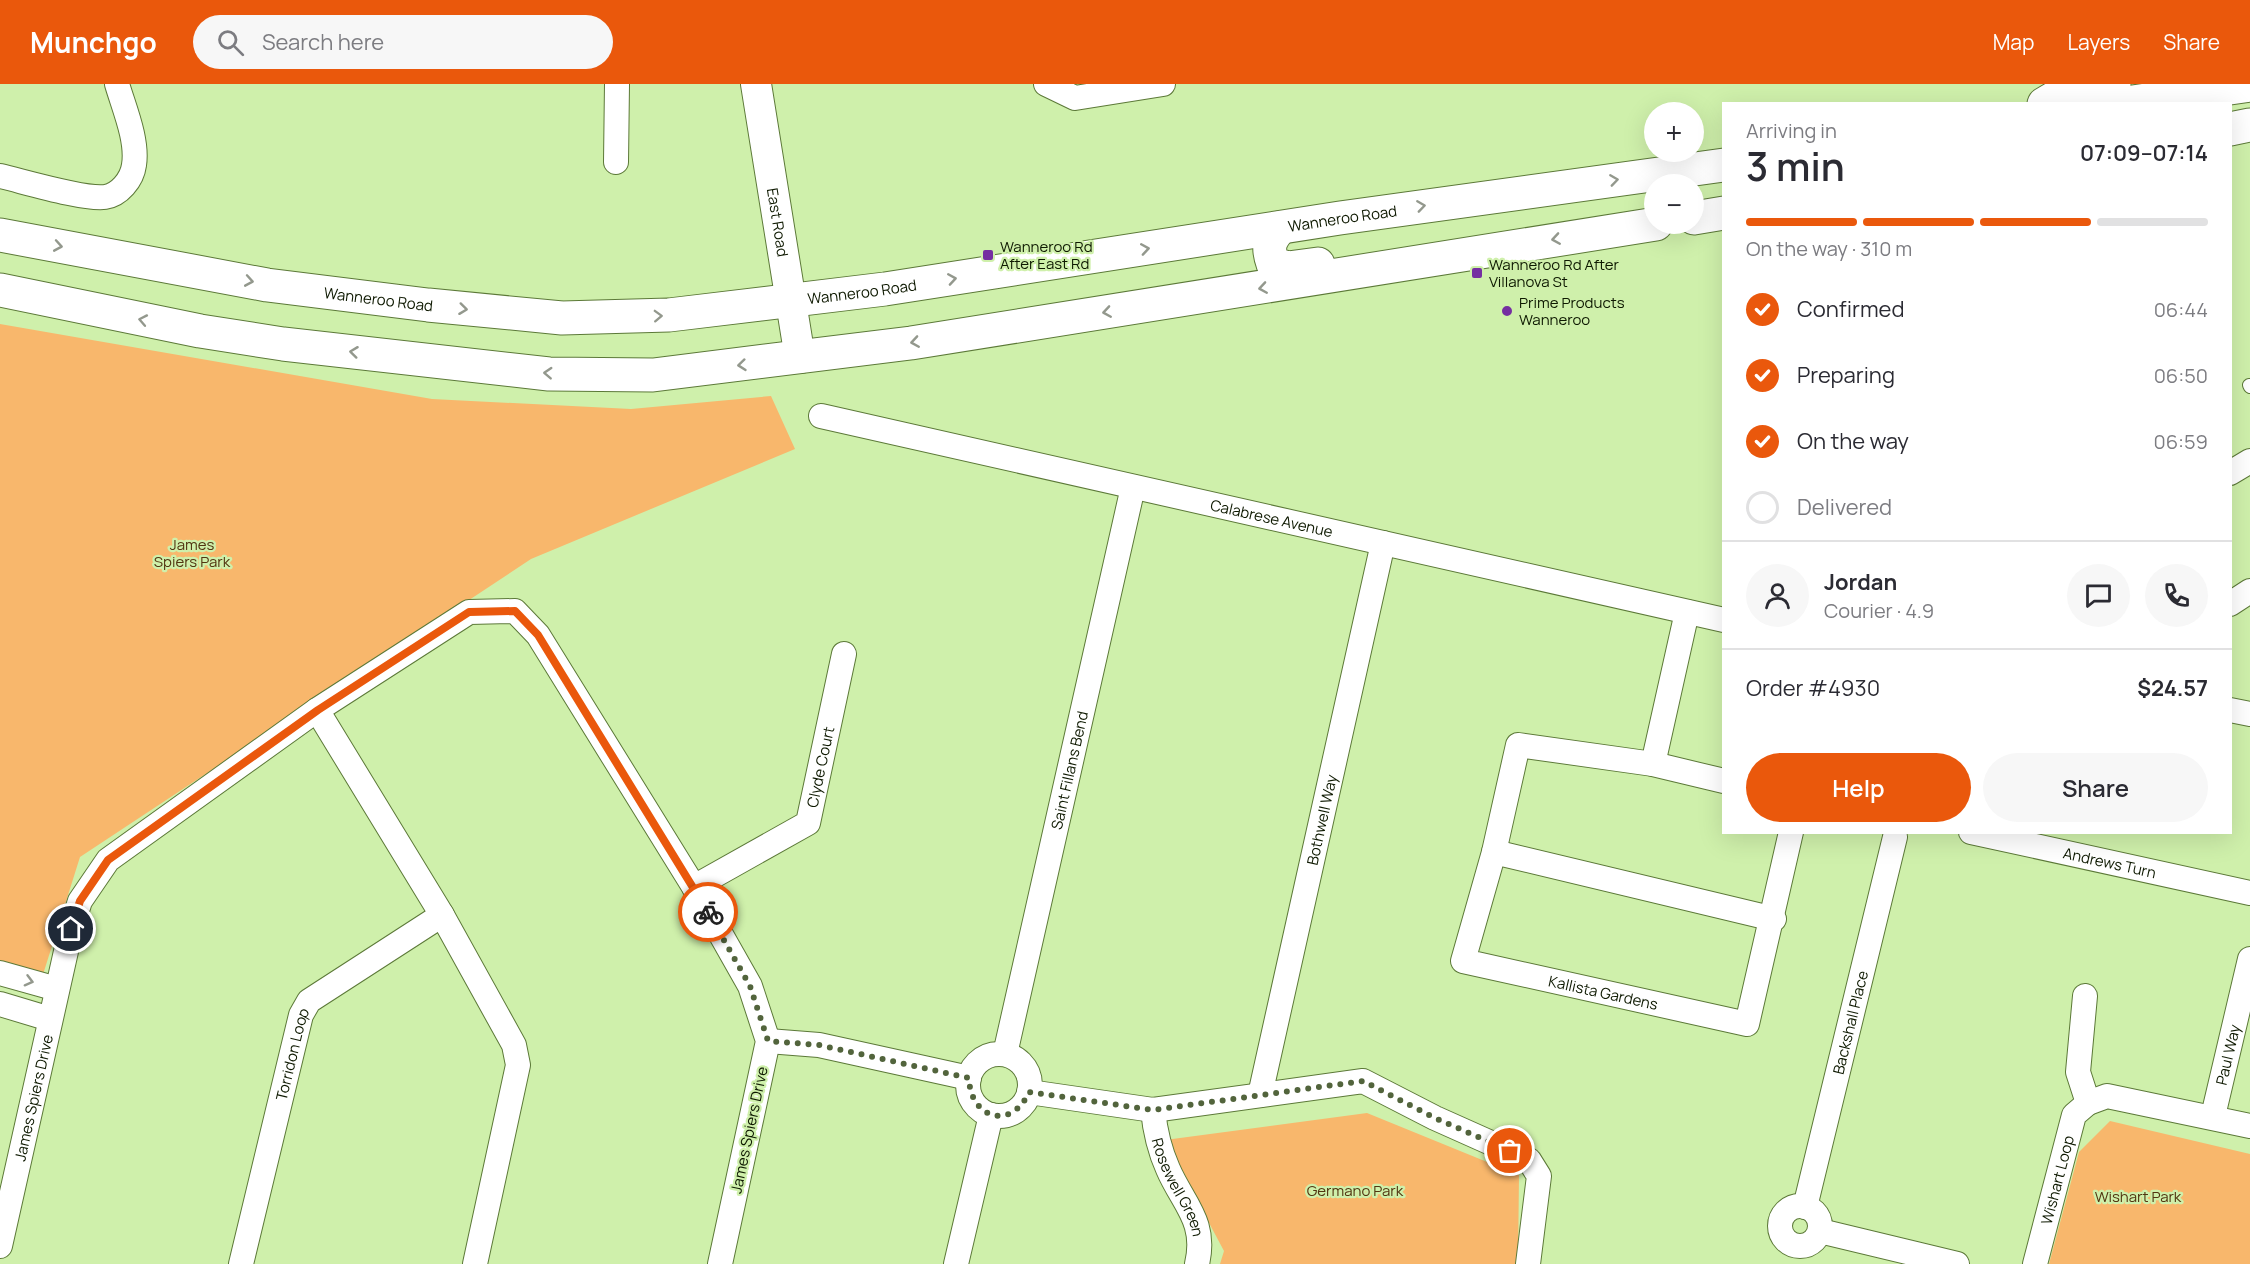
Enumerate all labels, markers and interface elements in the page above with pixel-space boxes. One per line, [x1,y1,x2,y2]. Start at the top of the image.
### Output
search box [193,15,613,69]
text: Munchgo [30,23,157,61]
icon: search [214,26,247,59]
text: Search here [262,27,384,57]
text: Map [1993,28,2034,56]
text: Layers [2067,28,2130,56]
text: Share [2163,28,2220,56]
map controls [1644,102,1704,234]
button: + [1644,102,1704,162]
text: Arriving in [1746,117,1837,144]
text: 07:09–07:14 [2080,138,2208,168]
text: 3 min [1746,139,1845,193]
button: − [1644,174,1704,234]
one-way arrow [1609,175,1619,187]
street label: East Road [762,186,794,258]
street label: Wanneroo Road [1286,200,1398,236]
one-way arrow [1416,201,1425,213]
one-way arrow [1552,232,1561,244]
text: On the way · 310 m [1746,235,1912,262]
place label: Wanneroo Rd After East Rd [1000,236,1093,274]
one-way arrow [52,239,62,252]
one-way arrow [1140,243,1150,255]
marker: Wanneroo Rd After East Rd [981,248,995,262]
place label: Wanneroo Rd After Villanova St [1489,254,1619,292]
marker: Wanneroo Rd After Villanova St [1470,266,1484,280]
one-way arrow [948,273,957,285]
street label: Wanneroo Road [806,274,918,309]
one-way arrow [245,275,254,287]
one-way arrow [1258,281,1268,294]
street label: Wanneroo Road [323,282,434,316]
place label: Prime Products Wanneroo [1519,292,1625,330]
icon: check [1746,293,1779,326]
text: Confirmed [1797,294,1905,324]
text: 06:44 [2154,296,2208,323]
one-way arrow [459,302,468,315]
marker: Prime Products Wanneroo [1500,304,1514,318]
one-way arrow [1103,305,1112,317]
one-way arrow [653,309,662,322]
one-way arrow [138,314,148,327]
one-way arrow [910,336,919,348]
one-way arrow [349,347,359,359]
one-way arrow [738,358,747,370]
icon: check [1746,359,1779,392]
text: Preparing [1797,360,1895,390]
text: 06:50 [2154,362,2208,389]
one-way arrow [543,367,552,380]
icon: check [1746,425,1779,458]
text: On the way [1797,426,1909,456]
text: 06:59 [2153,428,2208,455]
text: Delivered [1797,492,1892,522]
street label: Calabrese Avenue [1208,494,1335,542]
park label: James Spiers Park [154,534,231,572]
button: person [1746,564,1809,627]
button: chat [2067,564,2130,627]
button: phone [2145,564,2208,627]
text: Jordan [1824,567,1897,597]
text: Courier · 4.9 [1824,597,1934,624]
text: Order #4930 [1746,673,1880,703]
text: $24.57 [2137,673,2208,703]
street label: Saint Fillans Bend [1046,709,1093,831]
street label: Clyde Court [801,724,839,810]
button: Help [1746,753,1971,822]
button: Share [1983,753,2208,822]
street label: Bothwell Way [1301,772,1342,867]
street label: Andrews Turn [2061,842,2158,883]
courier [678,882,738,942]
icon: bike [692,896,725,929]
pin [45,903,96,954]
icon: home [54,912,87,945]
street label: Backshall Place [1827,968,1873,1076]
street label: Kallista Gardens [1547,970,1660,1014]
one-way arrow [23,974,33,986]
street label: Torridon Loop [270,1003,314,1103]
street label: Paul Way [2210,1022,2245,1087]
street label: James Spiers Drive [9,1032,58,1163]
street label: James Spiers Drive [725,1064,773,1195]
pin [1484,1125,1535,1176]
street label: Wishart Loop [2035,1133,2079,1227]
icon: bag [1493,1134,1526,1167]
street label: Rosewell Green [1147,1136,1209,1238]
park label: Germano Park [1307,1180,1404,1201]
park label: Wishart Park [2095,1186,2182,1207]

